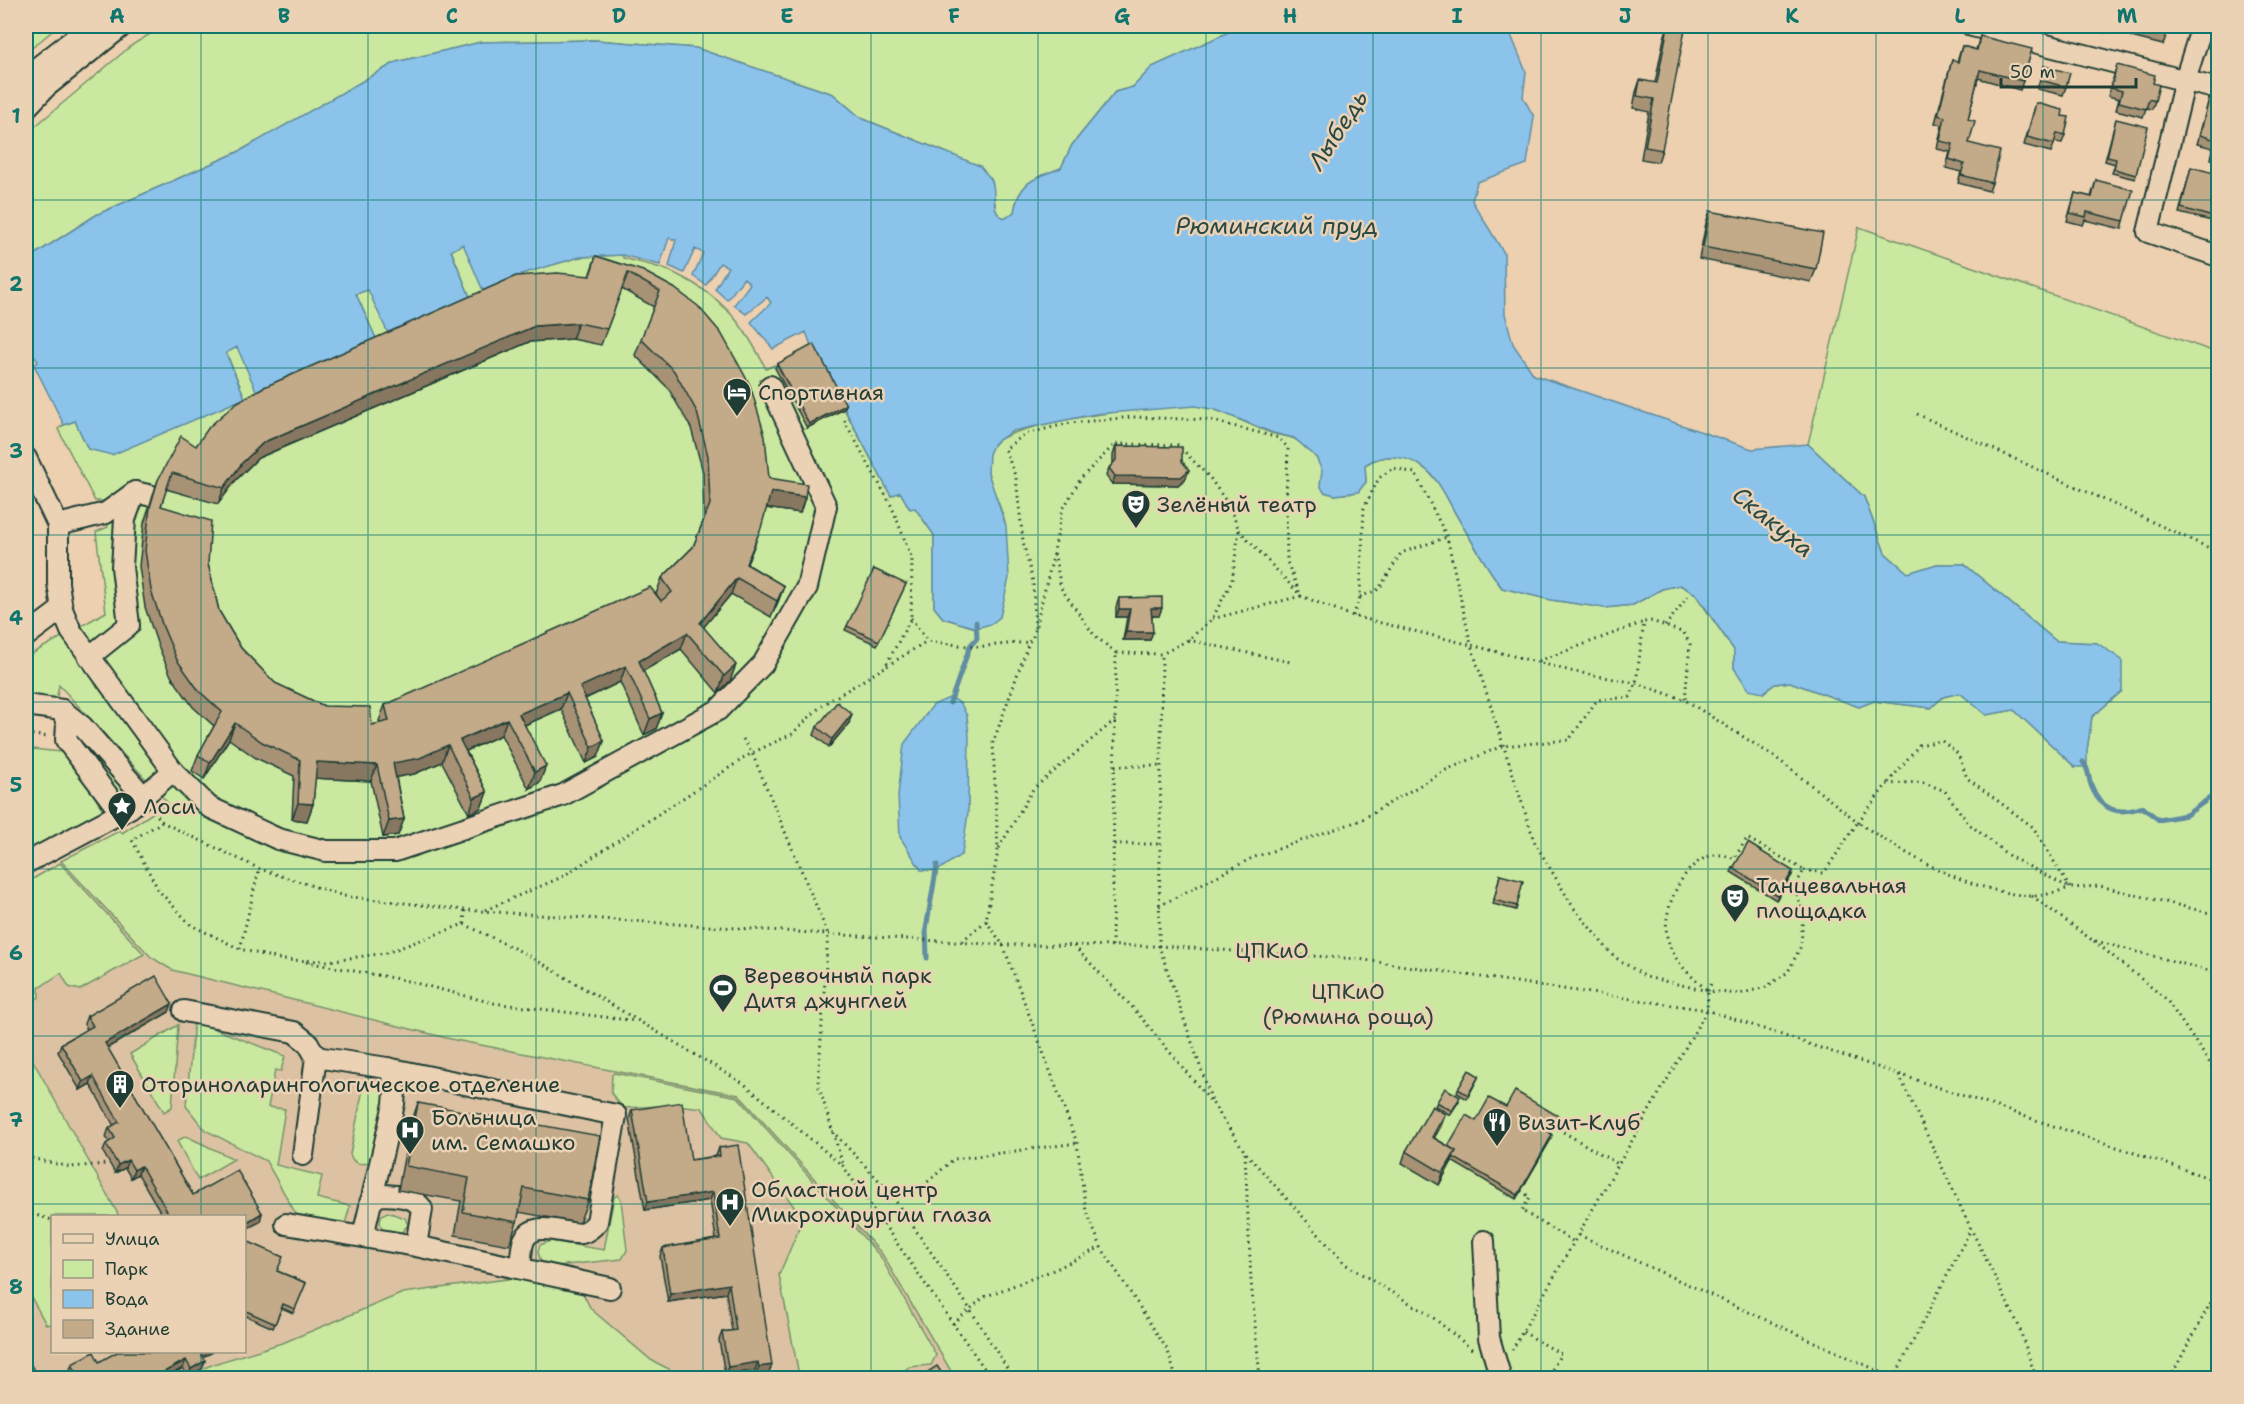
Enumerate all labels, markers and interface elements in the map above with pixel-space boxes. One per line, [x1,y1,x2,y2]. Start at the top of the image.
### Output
text: A [109,3,125,29]
text: B [278,3,290,29]
text: C [446,3,458,29]
text: D [612,3,626,29]
text: E [780,3,794,29]
text: F [948,3,960,29]
text: G [1114,3,1130,29]
text: H [1283,3,1297,29]
text: I [1451,3,1463,29]
text: J [1619,3,1632,29]
text: K [1785,3,1799,29]
text: L [1955,3,1966,29]
text: M [2117,3,2138,29]
scale bar [2001,51,2136,89]
text: 50 m [2010,60,2055,84]
water label: Лыбедь [1300,84,1376,177]
text: 1 [11,103,21,129]
water label: Рюминский пруд [1176,210,1378,242]
text: 2 [9,271,23,297]
hotel icon: Спортивная [721,376,753,418]
place label: Спортивная [758,378,884,407]
text: 3 [9,438,23,464]
water label: Скакуха [1725,479,1821,565]
theatre icon: Зелёный театр [1120,488,1152,530]
place label: Зелёный театр [1157,490,1317,519]
text: 4 [9,605,23,631]
text: 5 [10,772,22,798]
place icon: Лоси [106,790,138,832]
place label: Лоси [143,792,196,821]
place label: Танцевальная площадка [1756,871,1907,925]
theatre icon: Танцевальная площадка [1719,882,1751,924]
park label: ЦПКиО [1235,936,1309,965]
text: 6 [9,940,23,966]
place label: Веревочный парк Дитя джунглей [744,961,932,1015]
sports icon: Веревочный парк Дитя джунглей [707,972,739,1014]
park label: ЦПКиО (Рюмина роща) [1262,977,1434,1031]
building icon: Оториноларингологическое отделение [104,1068,136,1110]
place label: Оториноларингологическое отделение [141,1070,561,1099]
place label: Больница им. Семашко [431,1103,576,1157]
restaurant icon: Визит-Клуб [1481,1106,1513,1148]
text: 7 [9,1107,23,1133]
place label: Визит-Клуб [1518,1108,1640,1137]
hospital icon: Больница им. Семашко [394,1114,426,1156]
place label: Областной центр Микрохирургии глаза [751,1175,991,1229]
hospital icon: Областной центр Микрохирургии глаза [714,1186,746,1228]
legend [51,1215,246,1353]
text: Улица [105,1227,159,1251]
text: Парк [105,1257,148,1281]
text: 8 [9,1274,23,1300]
text: Вода [105,1287,148,1311]
text: Здание [105,1317,170,1341]

